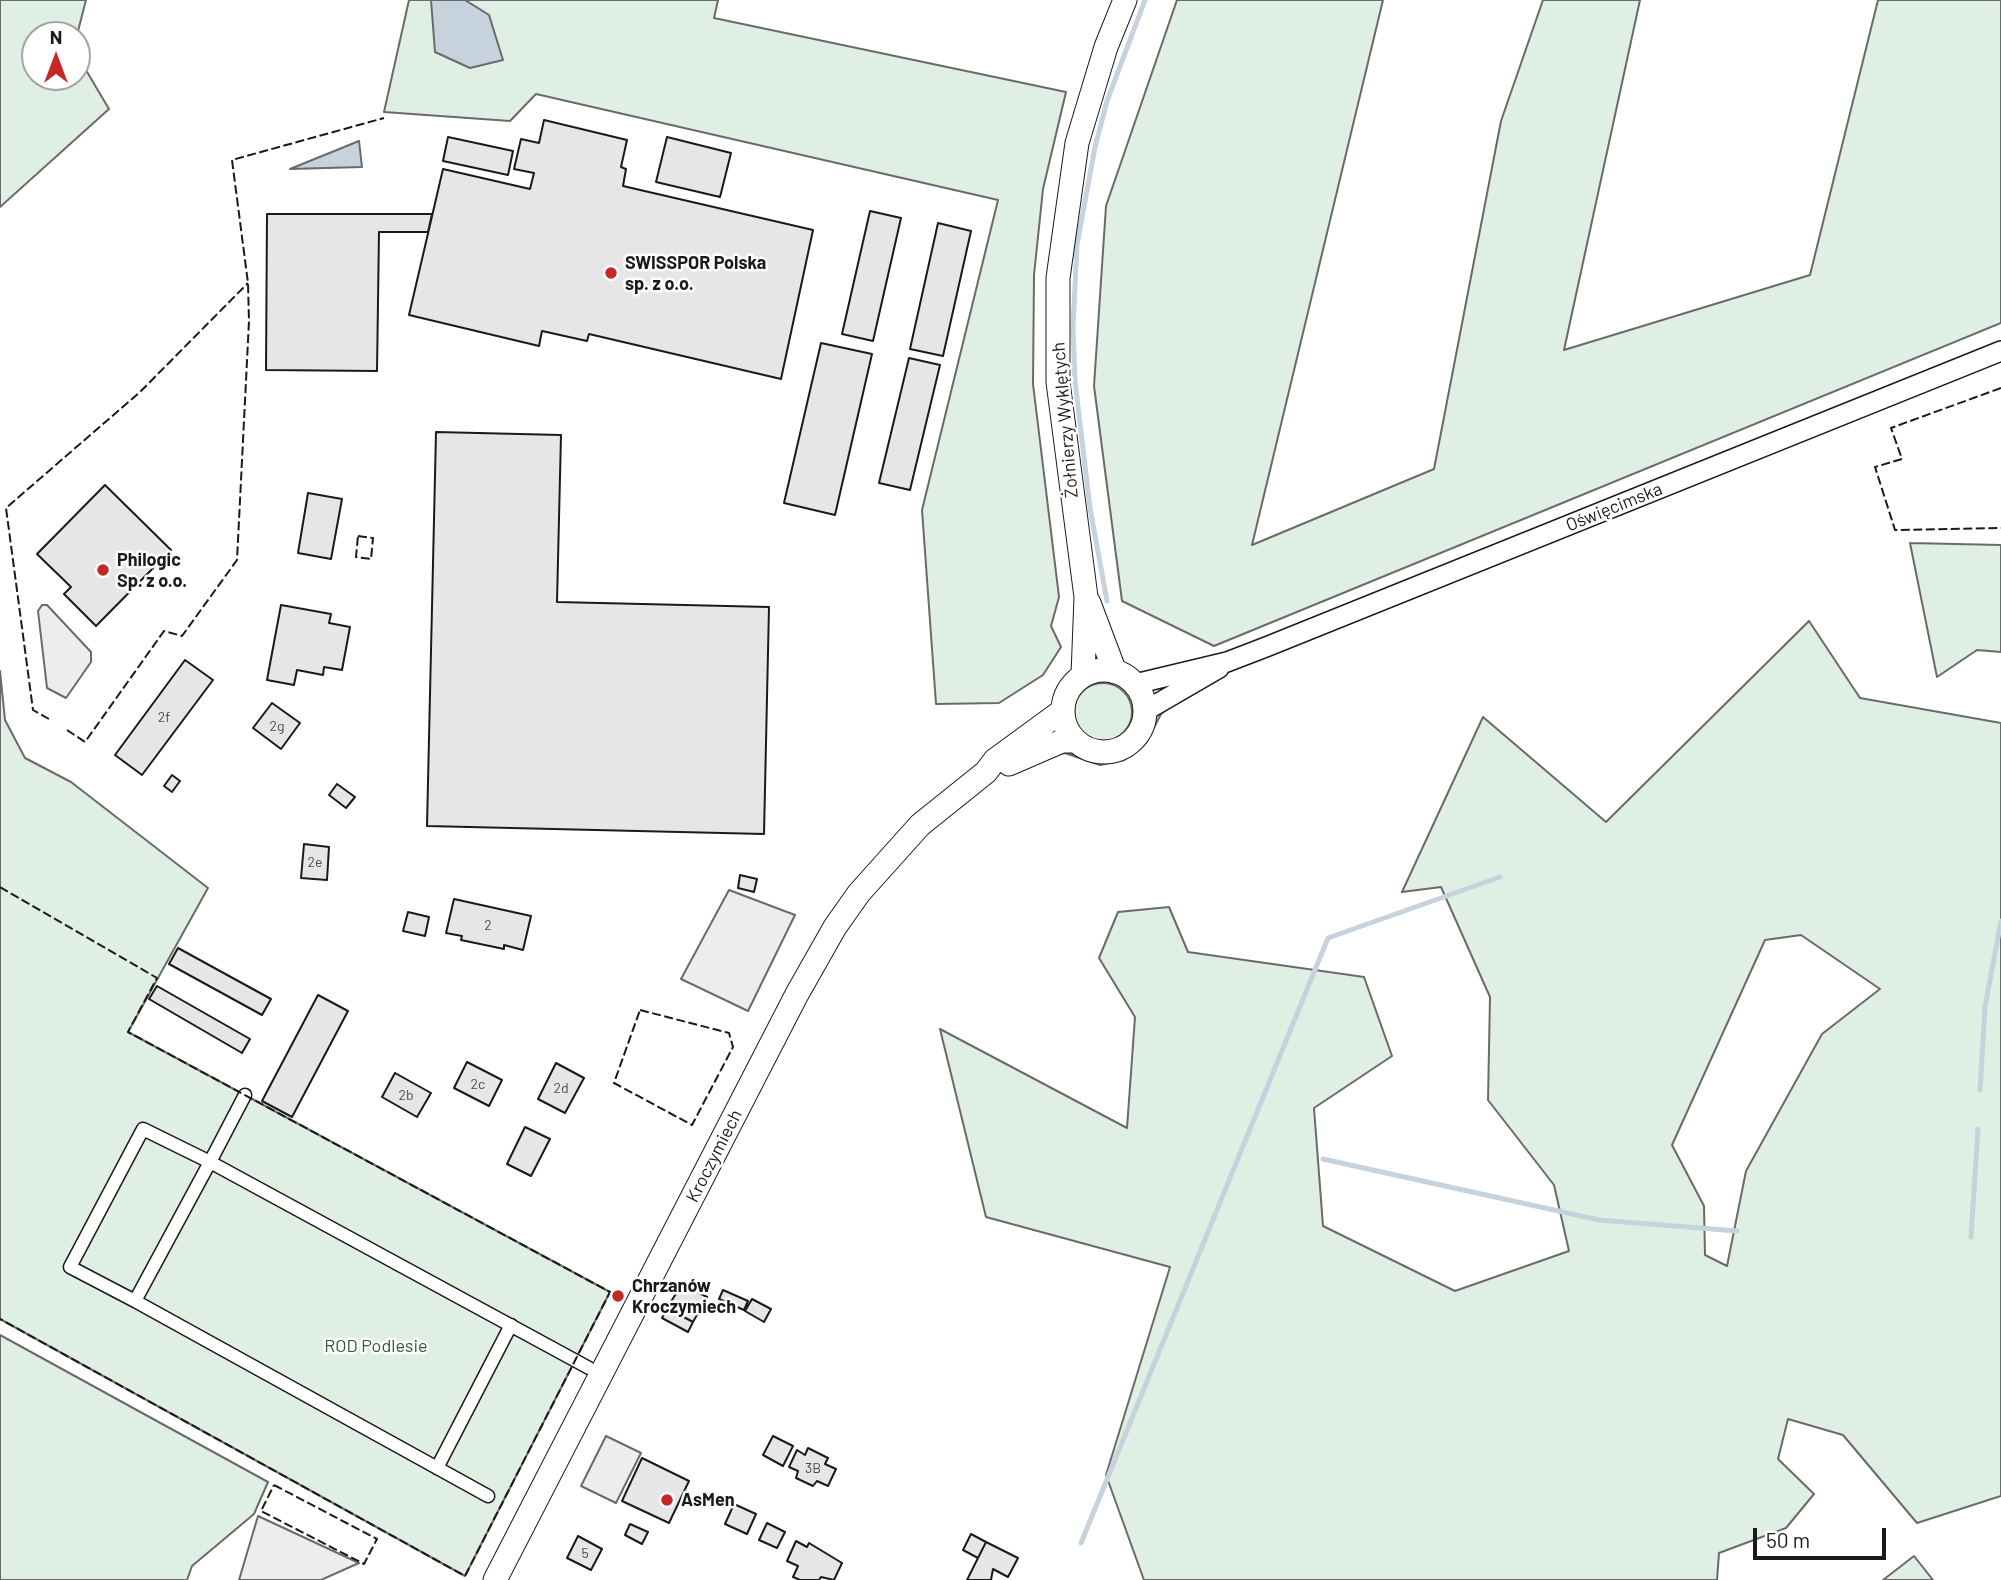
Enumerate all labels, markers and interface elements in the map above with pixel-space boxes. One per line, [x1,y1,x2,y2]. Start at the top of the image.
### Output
north arrow [21,21,91,91]
text: N [50,25,62,48]
place label: SWISSPOR Polska sp. z o.o. [625,252,766,294]
marker: SWISSPOR Polska sp. z o.o. [603,265,619,281]
street label: Żołnierzy Wyklętych [1047,341,1083,499]
street label: Oświęcimska [1563,478,1665,536]
place label: Philogic Sp. z o.o. [117,549,187,592]
marker: Philogic Sp. z o.o. [95,562,111,578]
house number: 2f [158,709,170,725]
house number: 2g [270,718,284,734]
house number: 2e [308,854,322,870]
house number: 2 [484,917,492,933]
house number: 2c [471,1076,485,1092]
house number: 2d [553,1080,569,1096]
house number: 2b [398,1087,414,1103]
street label: Kroczymiech [681,1106,747,1206]
place label: Chrzanów Kroczymiech [632,1275,736,1318]
marker: Chrzanów Kroczymiech [610,1288,626,1304]
park label: ROD Podlesie [324,1335,428,1357]
house number: 3B [805,1460,821,1476]
place label: AsMen [681,1489,735,1511]
marker: AsMen [659,1492,675,1508]
scale bar [1756,1514,1889,1558]
text: 50 m [1766,1527,1810,1552]
house number: 5 [581,1545,589,1561]

